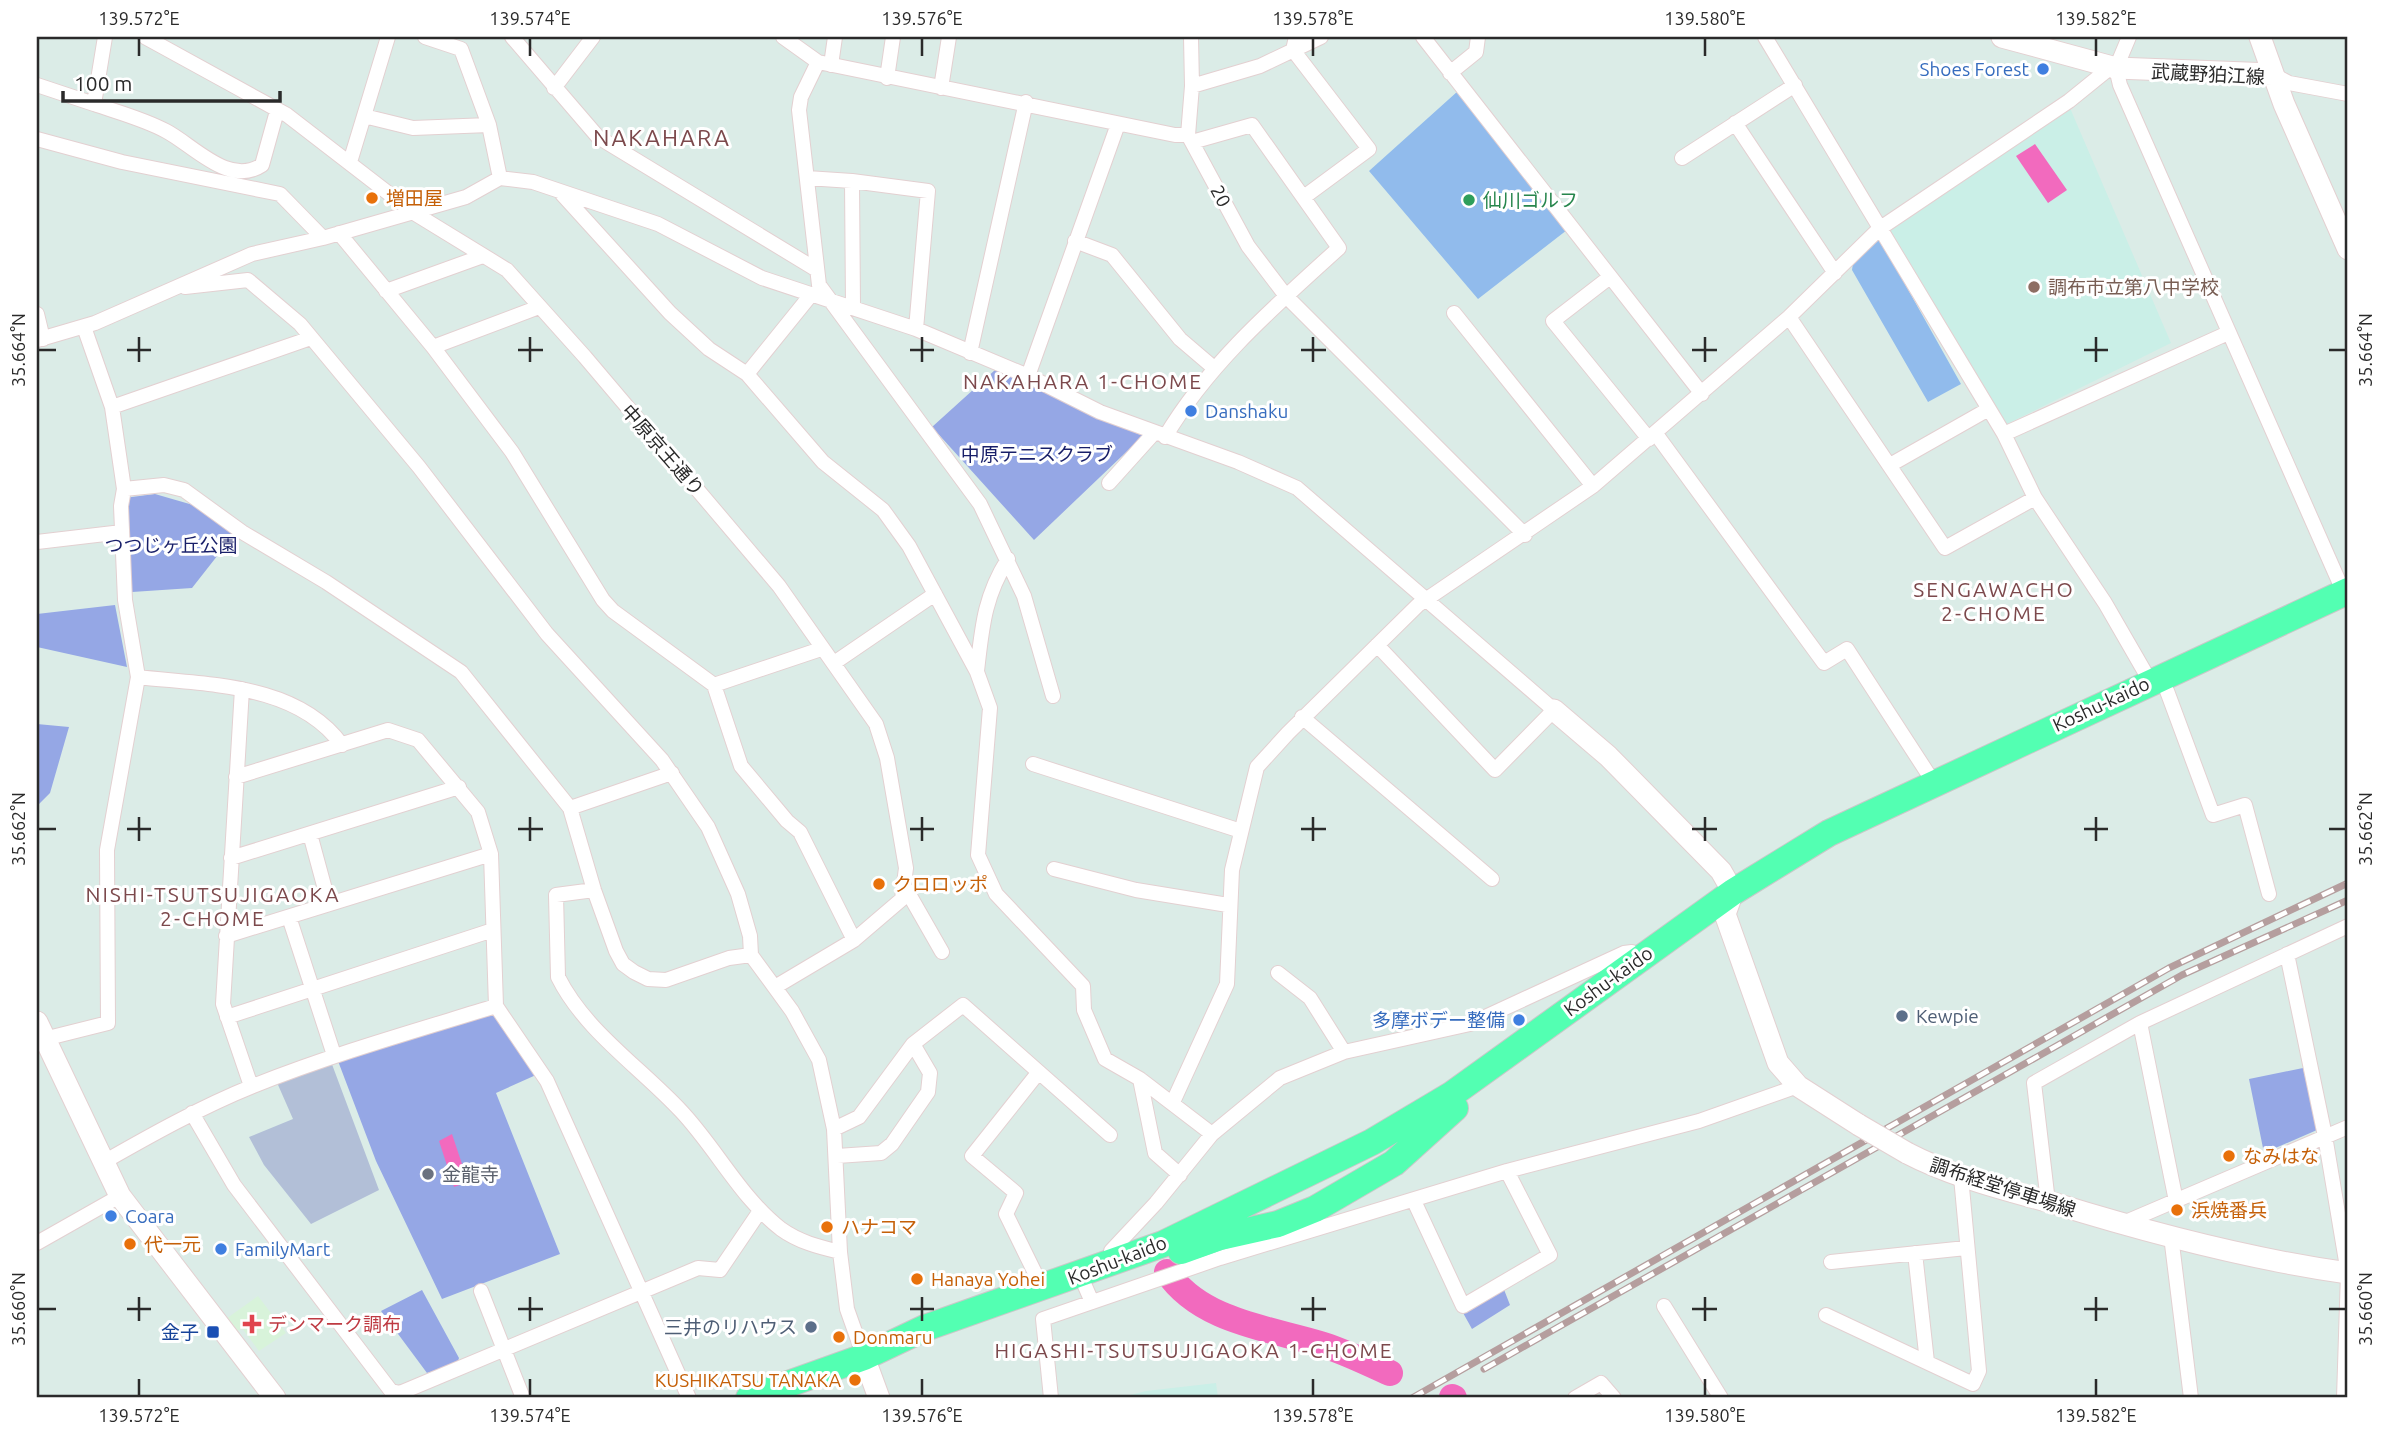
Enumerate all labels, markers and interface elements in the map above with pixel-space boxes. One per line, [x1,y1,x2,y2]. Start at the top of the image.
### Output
text: 139.572°E [98,8,180,28]
text: 139.574°E [489,8,571,28]
text: 139.576°E [881,8,963,28]
text: 139.578°E [1272,8,1354,28]
text: 139.580°E [1664,8,1746,28]
text: 139.582°E [2055,8,2137,28]
place label: Shoes Forest [1920,58,2030,80]
scale bar [63,60,280,104]
street label: 武蔵野狛江線 [2150,60,2266,88]
marker: Shoes Forest [2035,61,2051,77]
text: 100 m [74,71,132,95]
district label: NAKAHARA [593,125,731,150]
street label: 20 [1206,181,1236,211]
place label: 増田屋 [386,187,443,209]
place label: 仙川ゴルフ [1483,189,1578,211]
marker: 増田屋 [364,190,380,206]
marker: 仙川ゴルフ [1461,192,1477,208]
place label: 調布市立第八中学校 [2048,276,2219,298]
marker: 調布市立第八中学校 [2026,279,2042,295]
text: 35.664°N [8,313,28,387]
text: 35.664°N [2355,313,2375,387]
district label: NAKAHARA 1-CHOME [963,369,1203,393]
street label: 中原京王通り [617,400,709,500]
place label: Danshaku [1205,400,1288,422]
marker: Danshaku [1183,403,1199,419]
park label: 中原テニスクラブ [961,443,1113,465]
park label: つつじヶ丘公園 [104,534,238,556]
district label: SENGAWACHO 2-CHOME [1913,577,2075,625]
street label: Koshu-kaido [2049,672,2153,736]
text: 35.662°N [8,792,28,866]
text: 35.662°N [2355,792,2375,866]
place label: クロロッポ [893,873,988,895]
marker: クロロッポ [871,876,887,892]
district label: NISHI-TSUTSUJIGAOKA 2-CHOME [85,882,341,930]
street label: Koshu-kaido [1559,942,1657,1020]
place label: Kewpie [1916,1005,1979,1027]
marker: Kewpie [1894,1008,1910,1024]
place label: 多摩ボデー整備 [1372,1009,1505,1031]
marker: 多摩ボデー整備 [1511,1012,1527,1028]
place label: なみはな [2243,1145,2319,1167]
marker: なみはな [2221,1148,2237,1164]
street label: 調布経堂停車場線 [1927,1153,2079,1221]
place label: 金龍寺 [442,1163,499,1185]
marker: 金龍寺 [420,1166,436,1182]
place label: 浜焼番兵 [2191,1199,2267,1221]
marker: 浜焼番兵 [2169,1202,2185,1218]
place label: Coara [125,1205,174,1227]
marker: Coara [103,1208,119,1224]
place label: ハナコマ [841,1216,917,1238]
marker: ハナコマ [819,1219,835,1235]
street label: Koshu-kaido [1064,1231,1170,1289]
place label: 代一元 [144,1233,201,1255]
marker: 代一元 [122,1236,138,1252]
place label: FamilyMart [235,1238,331,1260]
marker: FamilyMart [213,1241,229,1257]
place label: Hanaya Yohei [931,1268,1045,1290]
marker: Hanaya Yohei [909,1271,925,1287]
text: 35.660°N [8,1272,28,1346]
text: 35.660°N [2355,1272,2375,1346]
place label: デンマーク調布 [268,1313,401,1335]
marker: デンマーク調布 [242,1314,262,1334]
place label: 三井のリハウス [664,1316,797,1338]
marker: 三井のリハウス [803,1319,819,1335]
place label: 金子 [161,1321,199,1343]
marker: 金子 [205,1324,221,1340]
place label: Donmaru [853,1326,933,1348]
marker: Donmaru [831,1329,847,1345]
district label: HIGASHI-TSUTSUJIGAOKA 1-CHOME [994,1338,1394,1362]
place label: KUSHIKATSU TANAKA [655,1369,842,1391]
marker: KUSHIKATSU TANAKA [847,1372,863,1388]
text: 139.572°E [98,1405,180,1425]
text: 139.574°E [489,1405,571,1425]
text: 139.576°E [881,1405,963,1425]
text: 139.578°E [1272,1405,1354,1425]
text: 139.580°E [1664,1405,1746,1425]
text: 139.582°E [2055,1405,2137,1425]

